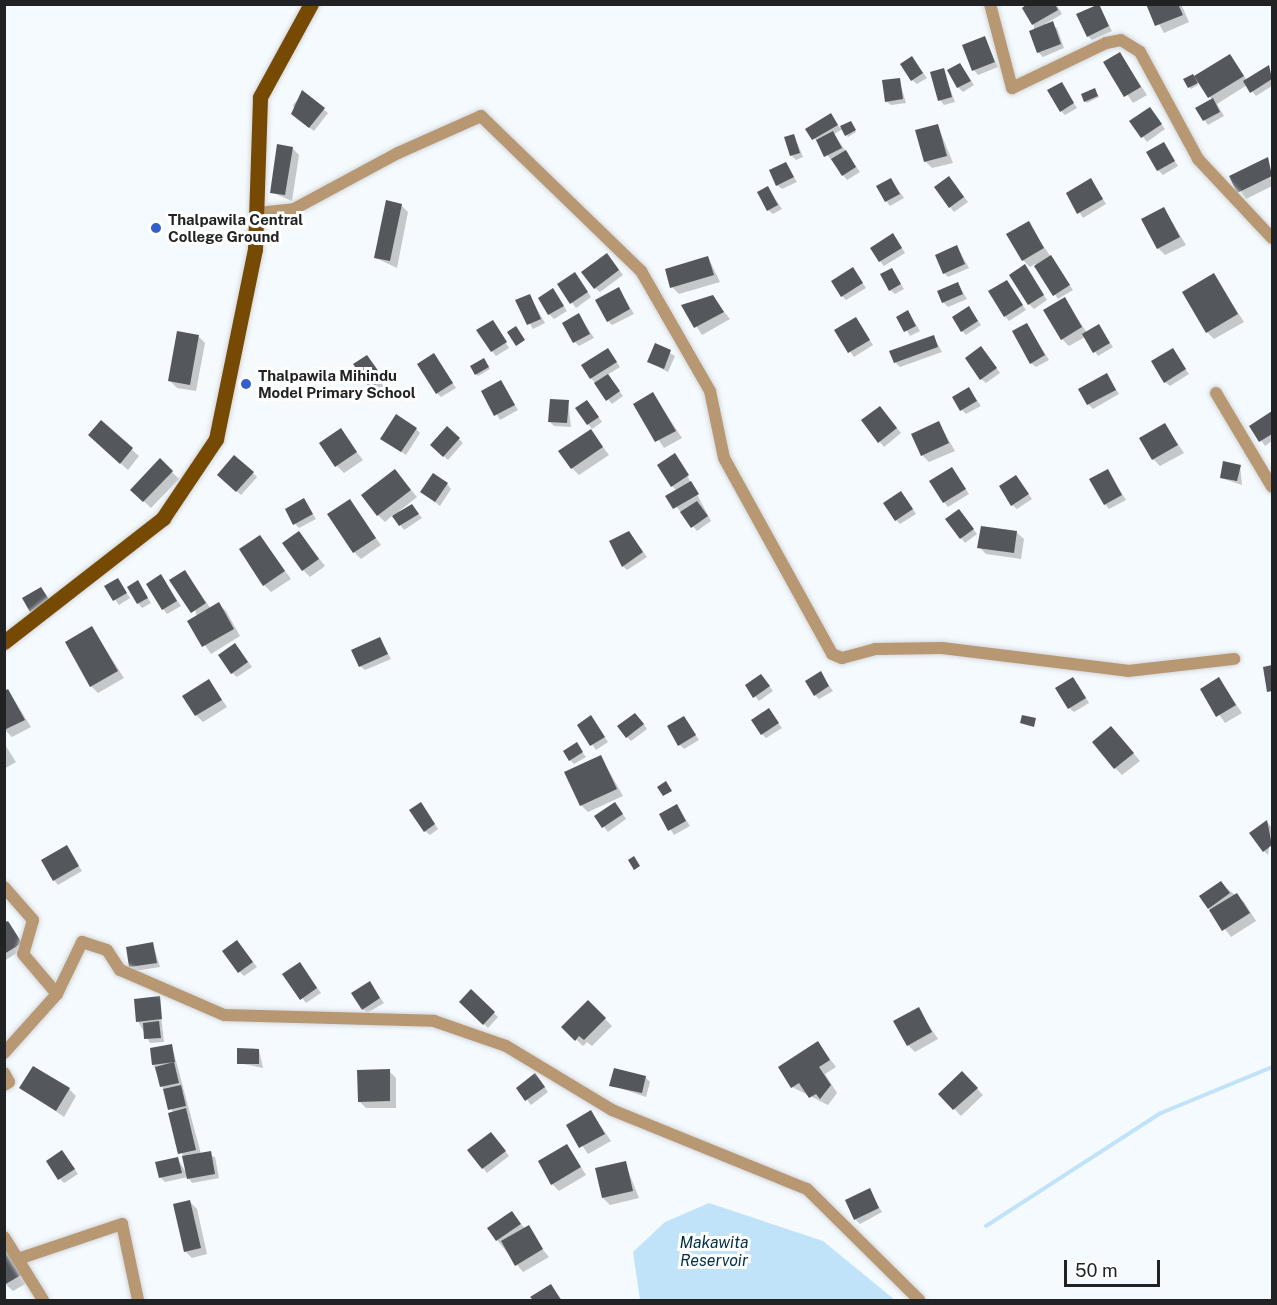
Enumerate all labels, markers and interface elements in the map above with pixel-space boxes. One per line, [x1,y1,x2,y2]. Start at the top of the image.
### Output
place label: Thalpawila Central College Ground [168,210,303,245]
marker: Thalpawila Central College Ground [149,221,163,235]
place label: Thalpawila Mihindu Model Primary School [258,366,416,401]
marker: Thalpawila Mihindu Model Primary School [239,377,253,391]
water label: Makawita Reservoir [679,1233,749,1271]
scale bar [1067,1248,1163,1286]
text: 50 m [1075,1260,1118,1281]

